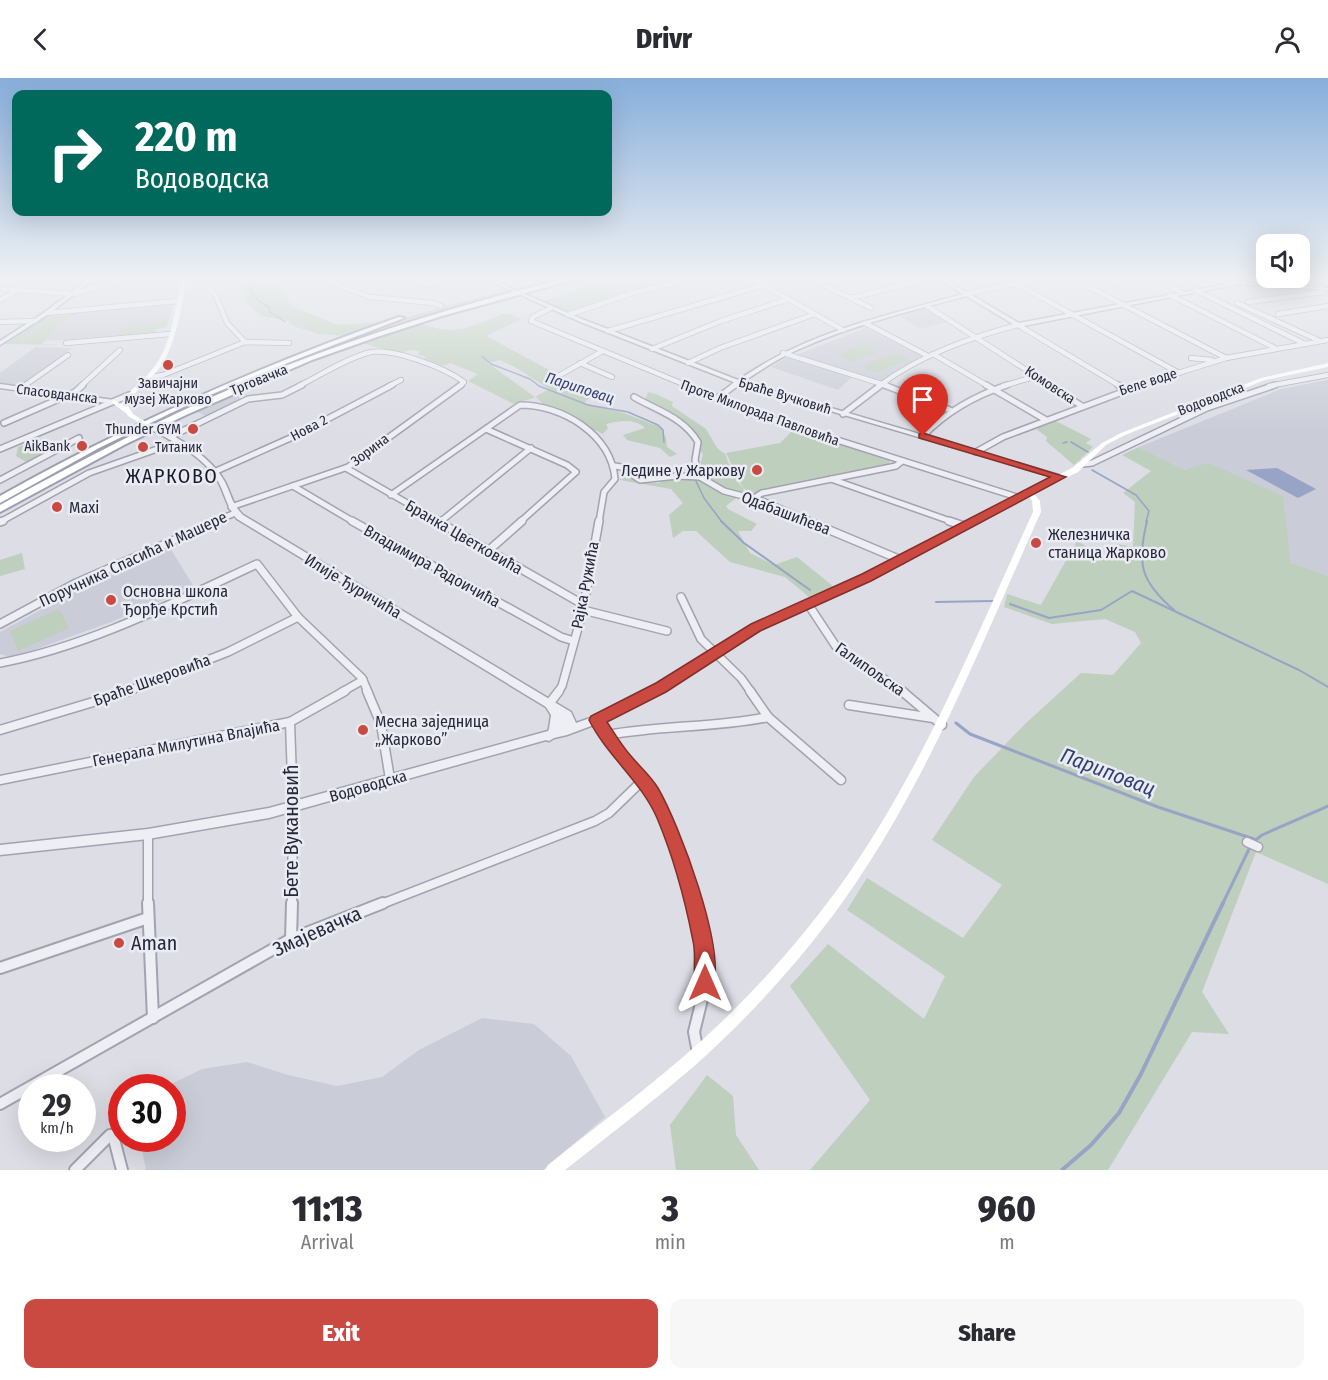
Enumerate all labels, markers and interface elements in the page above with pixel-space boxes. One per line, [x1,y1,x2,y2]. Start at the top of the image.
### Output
icon: back [24,23,57,56]
text: Drivr [636,23,692,55]
icon: person [1271,23,1304,56]
text: 220 m [135,112,238,162]
icon: right [36,114,114,192]
text: Водоводска [135,163,269,195]
map controls [1256,234,1310,288]
button: sound [1256,234,1310,288]
marker: Завичајни музеј Жарково [161,358,175,372]
street label: Трговачка [228,361,290,399]
street label: Комовска [1022,362,1079,408]
street label: Беле воде [1117,365,1179,399]
water label: Париповац [543,368,617,408]
street label: Браће Вучковић [737,374,833,418]
pin [897,374,948,436]
place label: Завичајни музеј Жарково [124,375,212,408]
street label: Проте Милорада Павловића [678,376,842,450]
street label: Водоводска [1175,379,1247,419]
street label: Спасовданска [15,381,99,407]
icon: arrive [906,383,939,416]
street label: Нова 2 [288,411,330,445]
place label: Thunder GYM [105,421,181,438]
marker: Thunder GYM [186,422,200,436]
street label: Зорина [348,430,393,470]
place label: AikBank [24,438,70,455]
marker: AikBank [75,439,89,453]
place label: Титаник [155,439,203,456]
marker: Титаник [136,440,150,454]
place label: Ледине у Жаркову [621,461,746,480]
marker: Ледине у Жаркову [750,463,764,477]
district label: ЖАРКОВО [126,464,218,488]
street label: Одабашићева [739,487,833,539]
street label: Бранка Цветковића [402,496,526,578]
place label: Maxi [69,498,99,517]
marker: Maxi [50,500,64,514]
street label: Поручника Спасића и Машере [36,507,230,611]
street label: Владимира Радоичића [360,521,504,611]
place label: Железничка станица Жарково [1048,525,1166,562]
marker: Железничка станица Жарково [1029,536,1043,550]
street label: Рајка Ружића [567,539,603,630]
street label: Илије Ђуричића [301,550,405,622]
place label: Основна школа Ђорђе Крстић [123,582,228,619]
marker: Основна школа Ђорђе Крстић [104,593,118,607]
street label: Галипољска [832,638,909,700]
street label: Браће Шкеровића [91,650,213,710]
place label: Месна заједница „Жарково” [375,712,489,749]
street label: Генерала Милутина Влајића [91,715,281,770]
marker: Месна заједница „Жарково” [356,723,370,737]
water label: Париповац [1057,742,1159,802]
street label: Бете Вукановић [279,764,303,898]
street label: Водоводска [327,766,409,806]
street label: Змајевачка [269,901,365,961]
place label: Aman [131,931,177,955]
marker: Aman [112,936,126,950]
position arrow [673,951,737,1015]
speed limit sign: 30 [108,1074,186,1152]
text: 29 [42,1088,72,1124]
text: km/h [40,1119,74,1137]
text: 11:13 [292,1187,363,1231]
text: 3 [662,1187,679,1231]
text: 960 [978,1187,1036,1231]
text: Arrival [301,1230,354,1254]
text: min [655,1230,686,1254]
text: m [999,1230,1015,1254]
button: Exit [24,1299,658,1368]
button: Share [670,1299,1304,1368]

